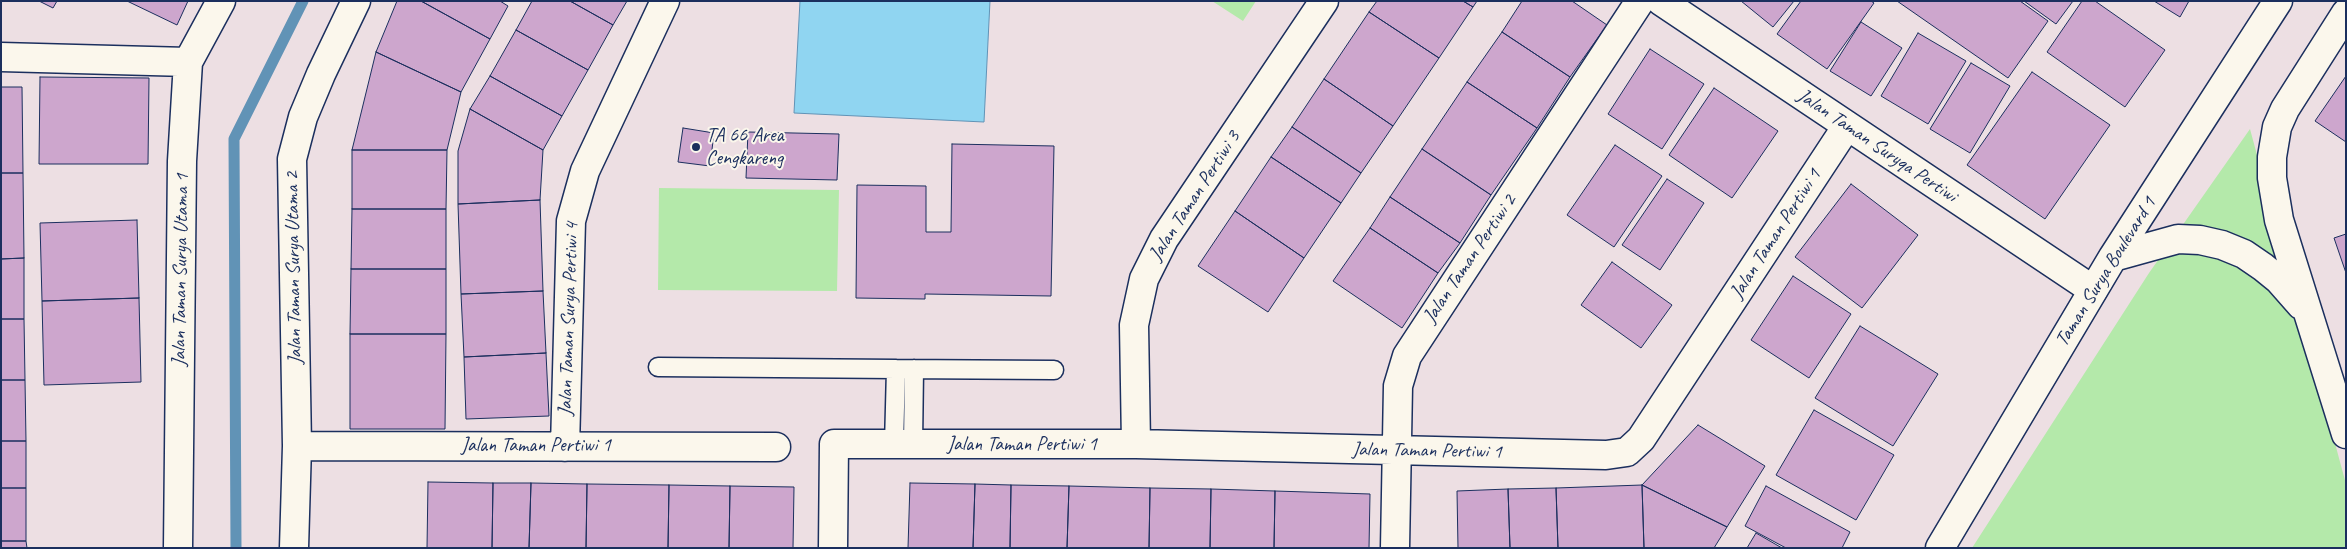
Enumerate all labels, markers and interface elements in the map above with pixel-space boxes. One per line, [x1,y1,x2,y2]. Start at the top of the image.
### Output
street label: Jalan Taman Suryqa Pertiwi [1793,84,1961,208]
place label: TA 66 Area Cengkareng [706,124,783,171]
street label: Jalan Taman Pertiwi 3 [1144,127,1246,265]
marker: TA 66 Area Cengkareng [690,141,702,153]
street label: Jalan Taman Pertiwi 1 [1725,165,1827,303]
street label: Jalan Taman Surya Utama 2 [280,171,308,365]
street label: Jalan Taman Surya Utama 1 [167,173,195,367]
street label: Jalan Taman Pertiwi 2 [1418,190,1522,328]
street label: Taman Surya Boulevard 1 [2050,193,2162,351]
street label: Jalan Taman Surya Pertiwi 4 [554,222,584,416]
street label: Jalan Taman Pertiwi 1 [947,433,1097,457]
street label: Jalan Taman Pertiwi 1 [461,434,611,458]
street label: Jalan Taman Pertiwi 1 [1352,438,1502,464]

